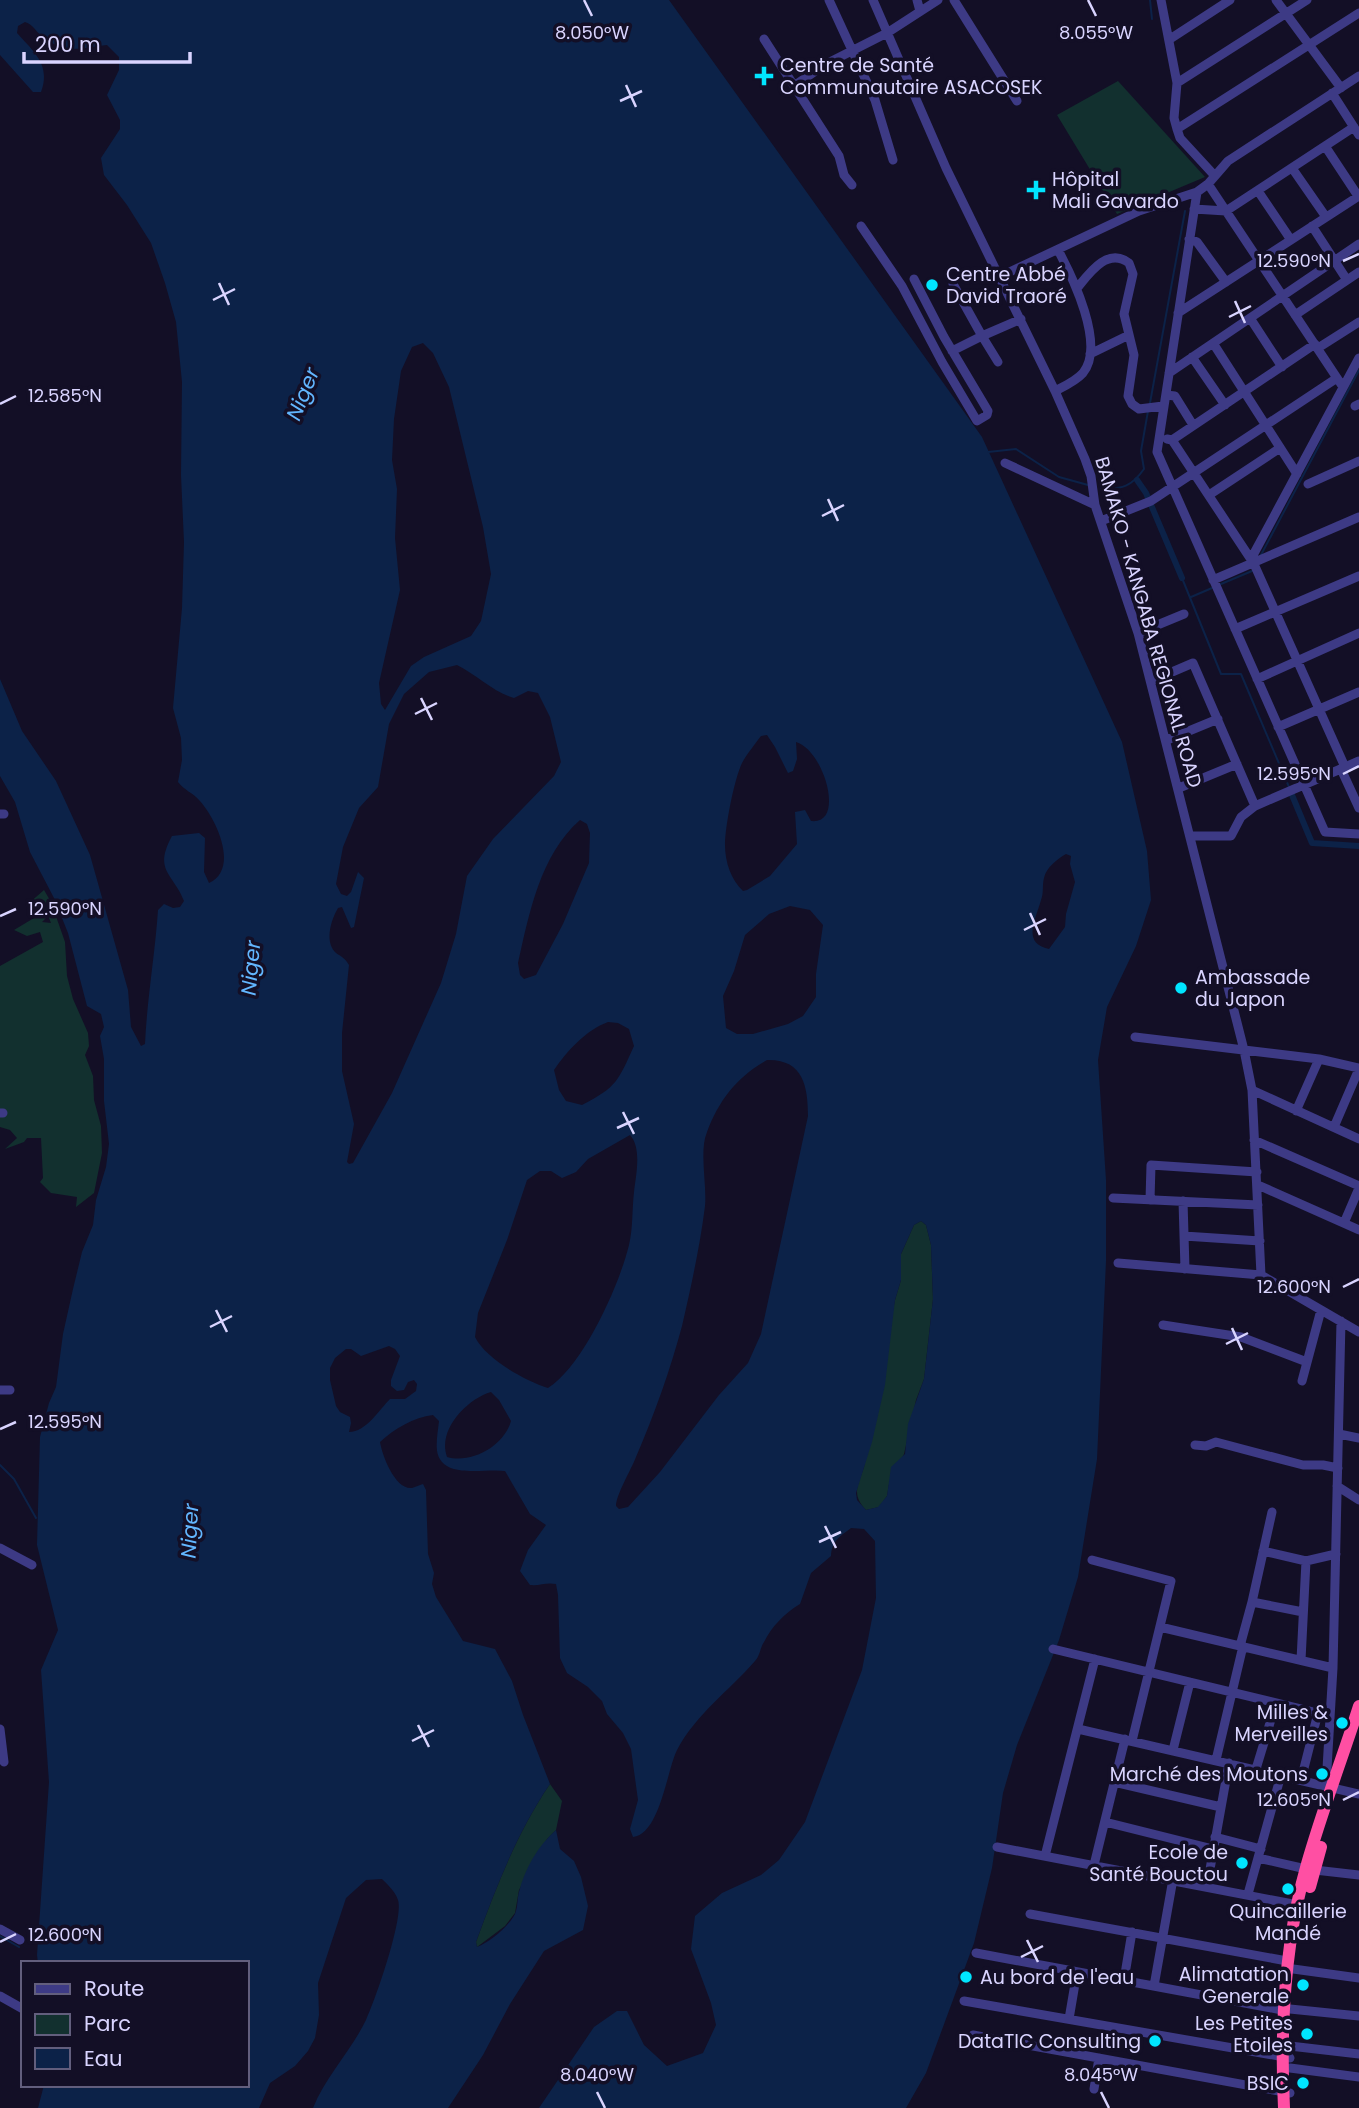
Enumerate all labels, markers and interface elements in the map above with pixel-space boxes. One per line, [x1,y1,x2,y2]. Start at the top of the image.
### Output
text: 8.050°W [555,20,629,45]
text: 8.055°W [1059,20,1133,45]
scale bar [24,21,191,65]
text: 200 m [35,30,101,59]
place label: Centre de Santé Communautaire ASACOSEK [780,52,1042,101]
marker: Centre de Santé Communautaire ASACOSEK [754,66,774,86]
place label: Hôpital Mali Gavardo [1052,166,1179,215]
marker: Hôpital Mali Gavardo [1026,180,1046,200]
text: 12.590°N [1257,248,1331,273]
place label: Centre Abbé David Traoré [946,261,1067,310]
marker: Centre Abbé David Traoré [924,277,940,293]
water label: Niger [279,362,327,425]
text: 12.585°N [28,383,102,408]
street label: BAMAKO - KANGABA REGIONAL ROAD [1088,454,1209,791]
text: 12.595°N [1257,761,1331,786]
text: 12.590°N [28,896,102,921]
water label: Niger [234,938,267,997]
place label: Ambassade du Japon [1195,964,1310,1013]
marker: Ambassade du Japon [1173,980,1189,996]
text: 12.600°N [1257,1274,1331,1299]
text: 12.595°N [28,1409,102,1434]
water label: Niger [174,1502,205,1559]
place label: Milles & Merveilles [1235,1699,1328,1748]
marker: Milles & Merveilles [1334,1715,1350,1731]
place label: Marché des Moutons [1110,1761,1308,1788]
marker: Marché des Moutons [1314,1766,1330,1782]
text: 12.605°N [1257,1787,1331,1812]
place label: Ecole de Santé Bouctou [1089,1839,1228,1888]
marker: Ecole de Santé Bouctou [1234,1855,1250,1871]
marker: Quincaillerie Mandé [1280,1881,1296,1897]
place label: Quincaillerie Mandé [1229,1898,1347,1947]
text: 12.600°N [28,1922,102,1947]
legend [21,1961,248,2087]
place label: Alimatation Generale [1179,1961,1289,2010]
place label: Au bord de l'eau [980,1964,1134,1991]
marker: Au bord de l'eau [958,1969,974,1985]
text: Route [84,1974,144,2003]
marker: Alimatation Generale [1295,1977,1311,1993]
text: Parc [84,2009,131,2038]
place label: Les Petites Etoiles [1195,2010,1293,2059]
marker: Les Petites Etoiles [1299,2026,1315,2042]
place label: DataTIC Consulting [958,2028,1141,2055]
marker: DataTIC Consulting [1147,2033,1163,2049]
text: Eau [84,2044,122,2073]
text: 8.040°W [560,2062,634,2087]
text: 8.045°W [1064,2062,1138,2087]
place label: BSIC [1247,2070,1289,2097]
marker: BSIC [1295,2075,1311,2091]

